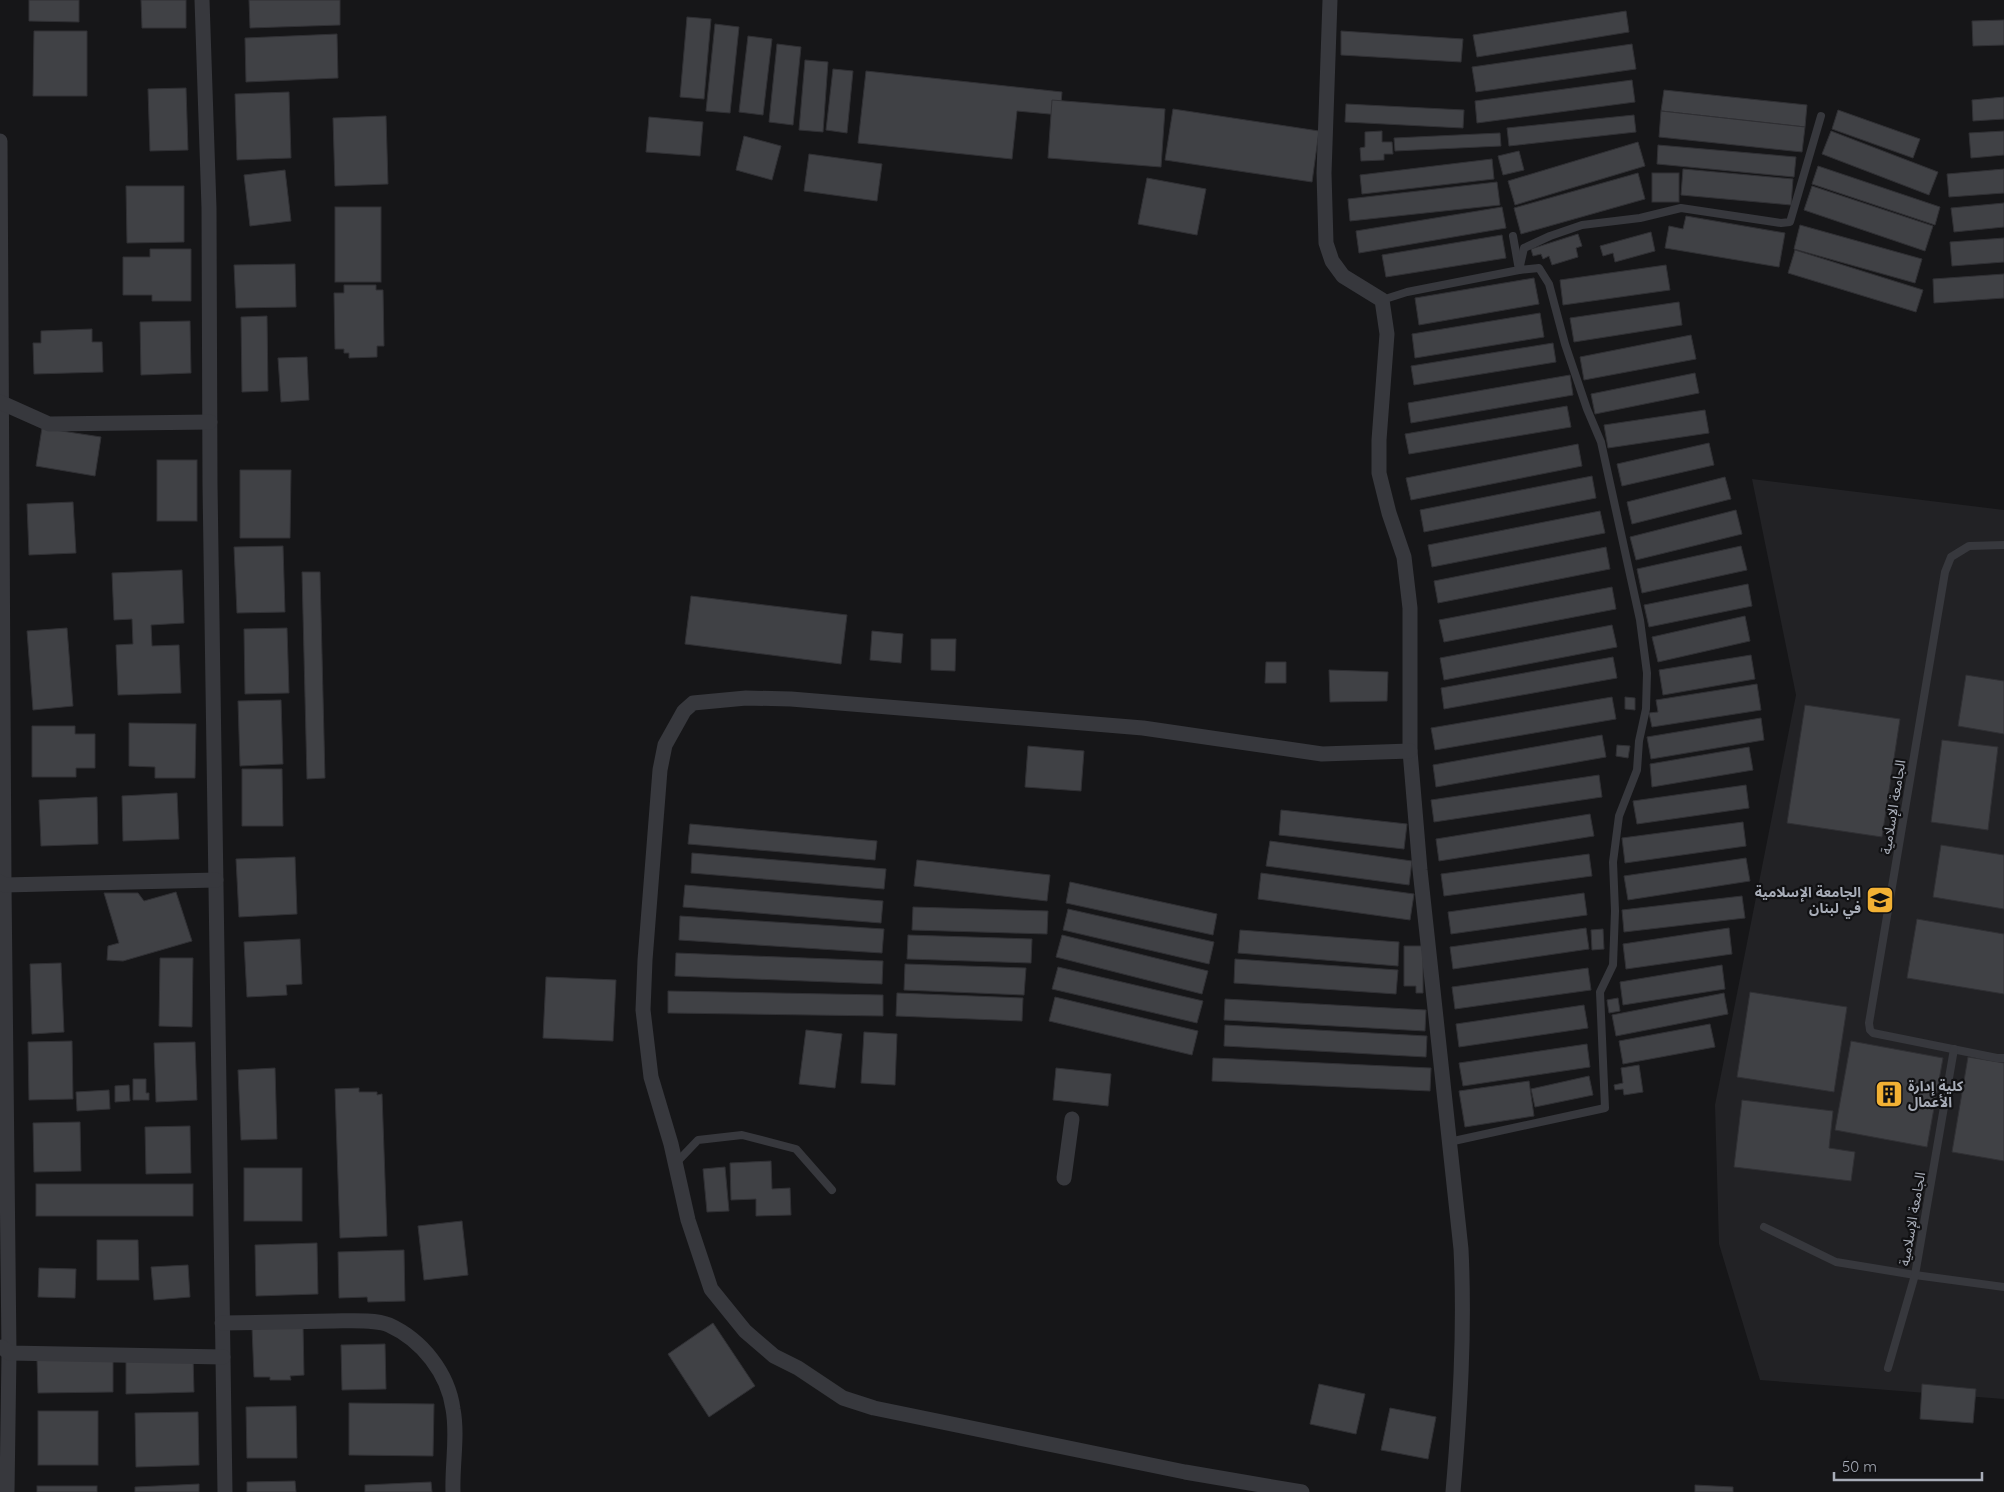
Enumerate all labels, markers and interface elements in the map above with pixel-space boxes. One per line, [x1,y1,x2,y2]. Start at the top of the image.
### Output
street label: الجامعة الإسلامية [1877,758,1910,856]
place label: الجامعة الإسلامية في لبنان [1755,883,1861,919]
school or university icon: الجامعة الإسلامية في لبنان [1865,885,1895,915]
place label: كلية إدارة الأعمال [1908,1077,1964,1111]
building icon: كلية إدارة الأعمال [1874,1079,1904,1109]
street label: الجامعة الإسلامية [1895,1170,1930,1268]
scale bar [1834,1450,1982,1482]
text: 50 m [1842,1457,1877,1476]

